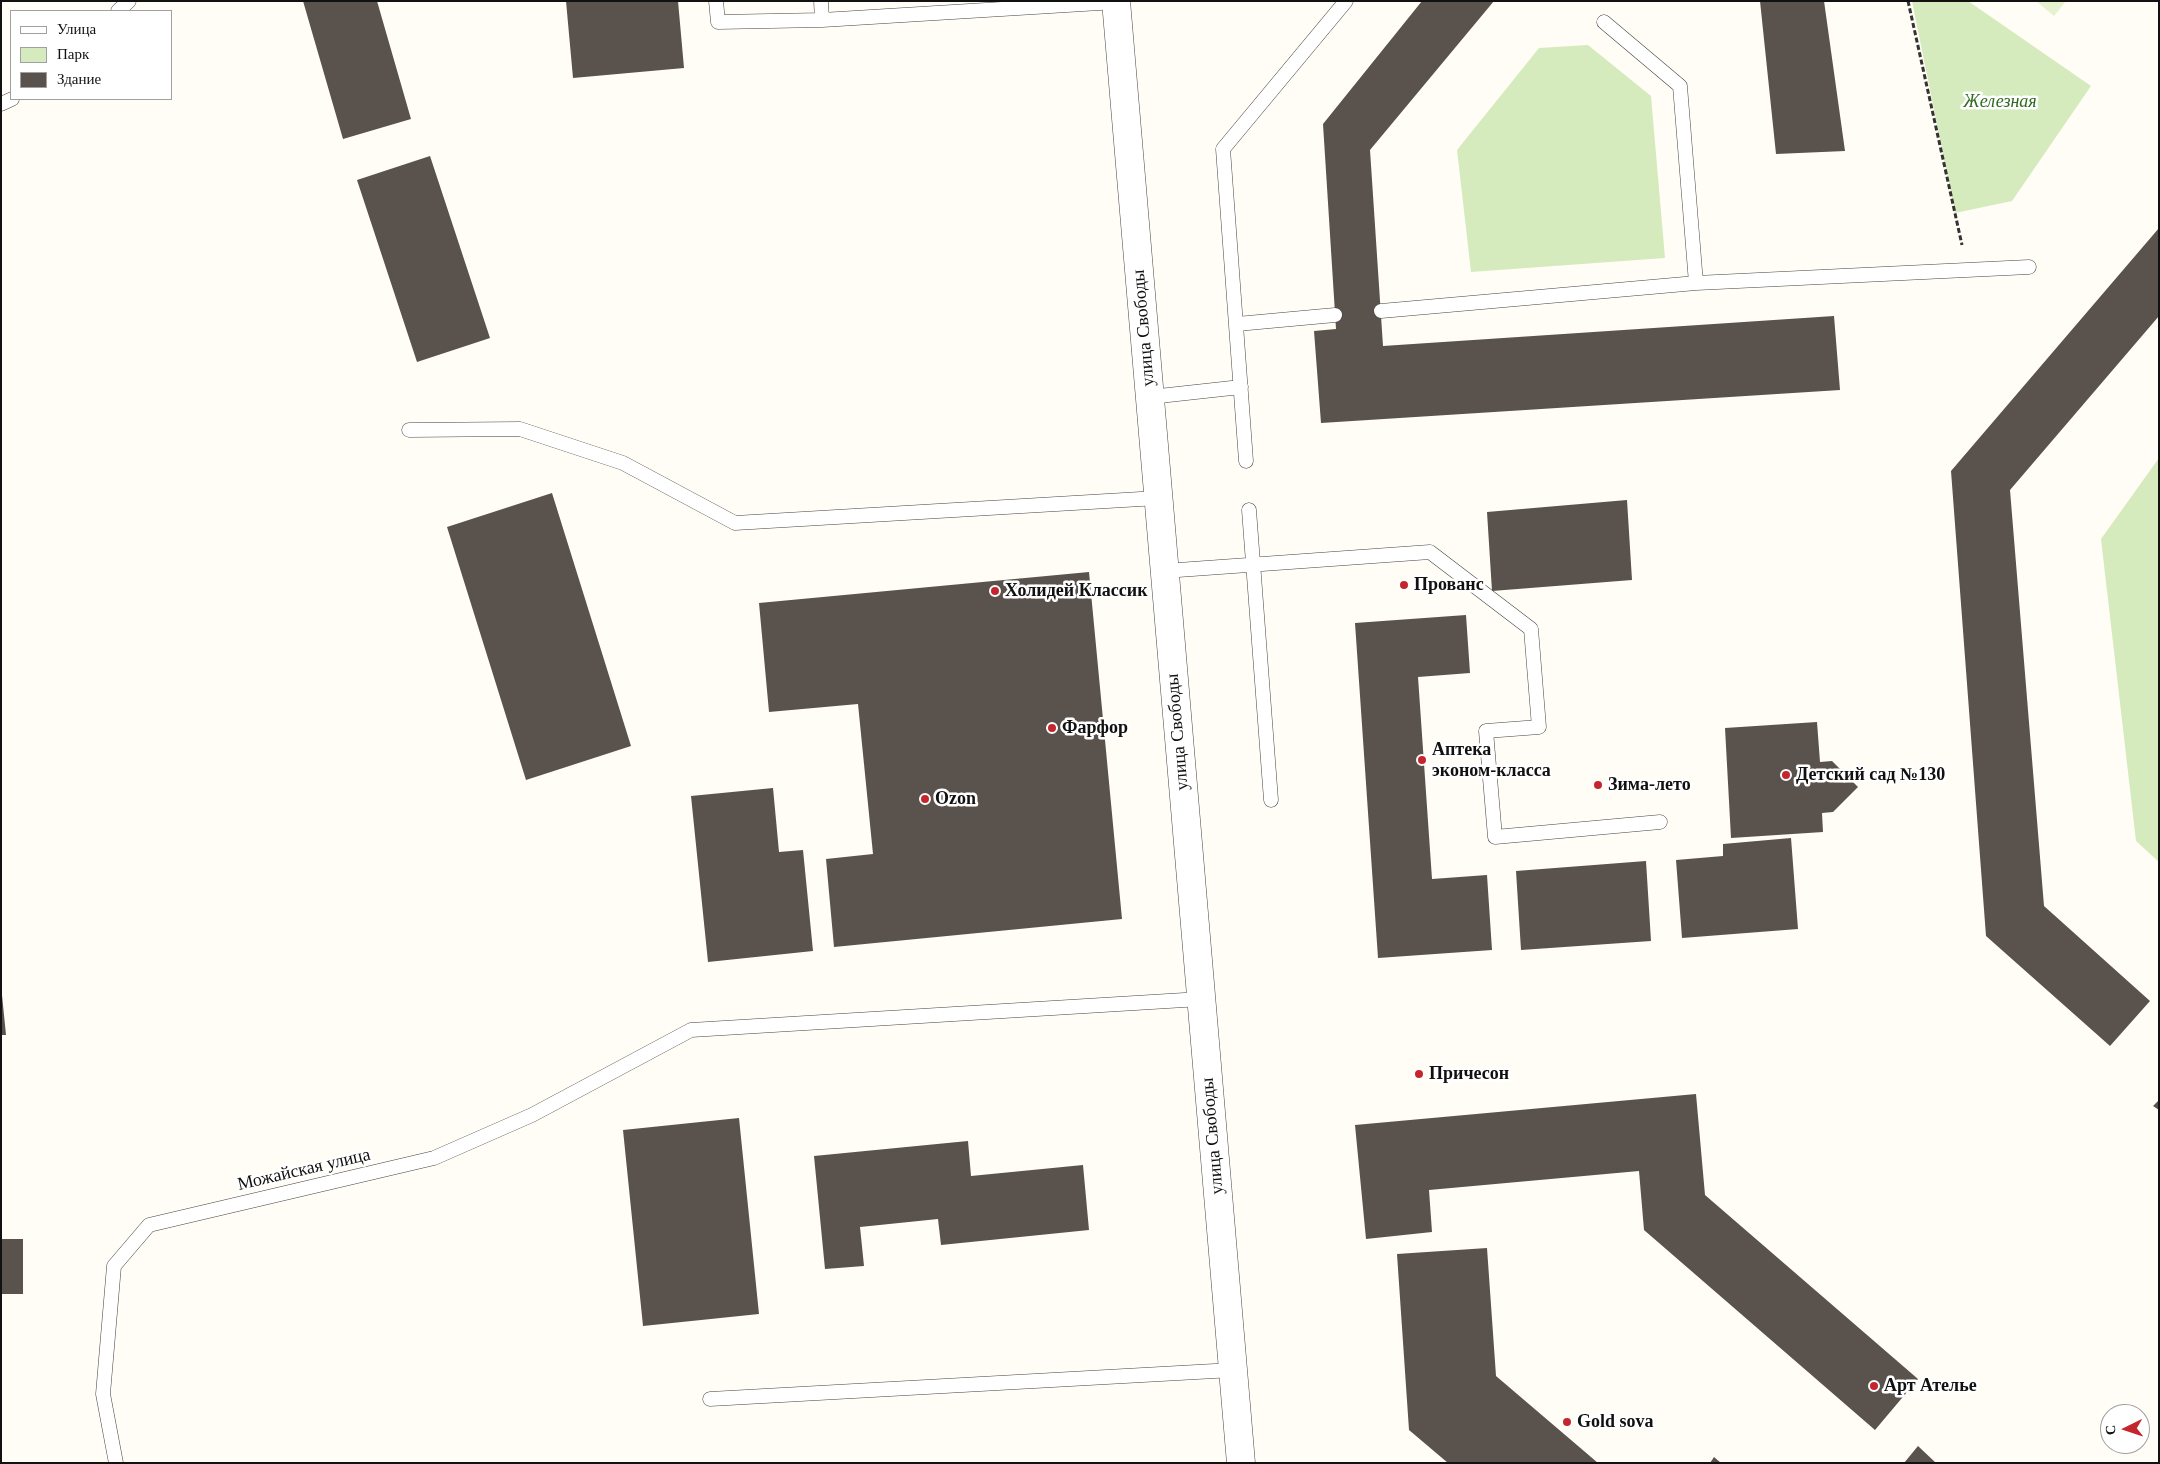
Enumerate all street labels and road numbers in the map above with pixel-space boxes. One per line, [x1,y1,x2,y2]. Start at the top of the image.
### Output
street label: улица Свободы [1128,269,1160,387]
street label: улица Свободы [1162,673,1194,791]
street label: улица Свободы [1197,1077,1229,1195]
street label: Можайская улица [235,1144,373,1196]

